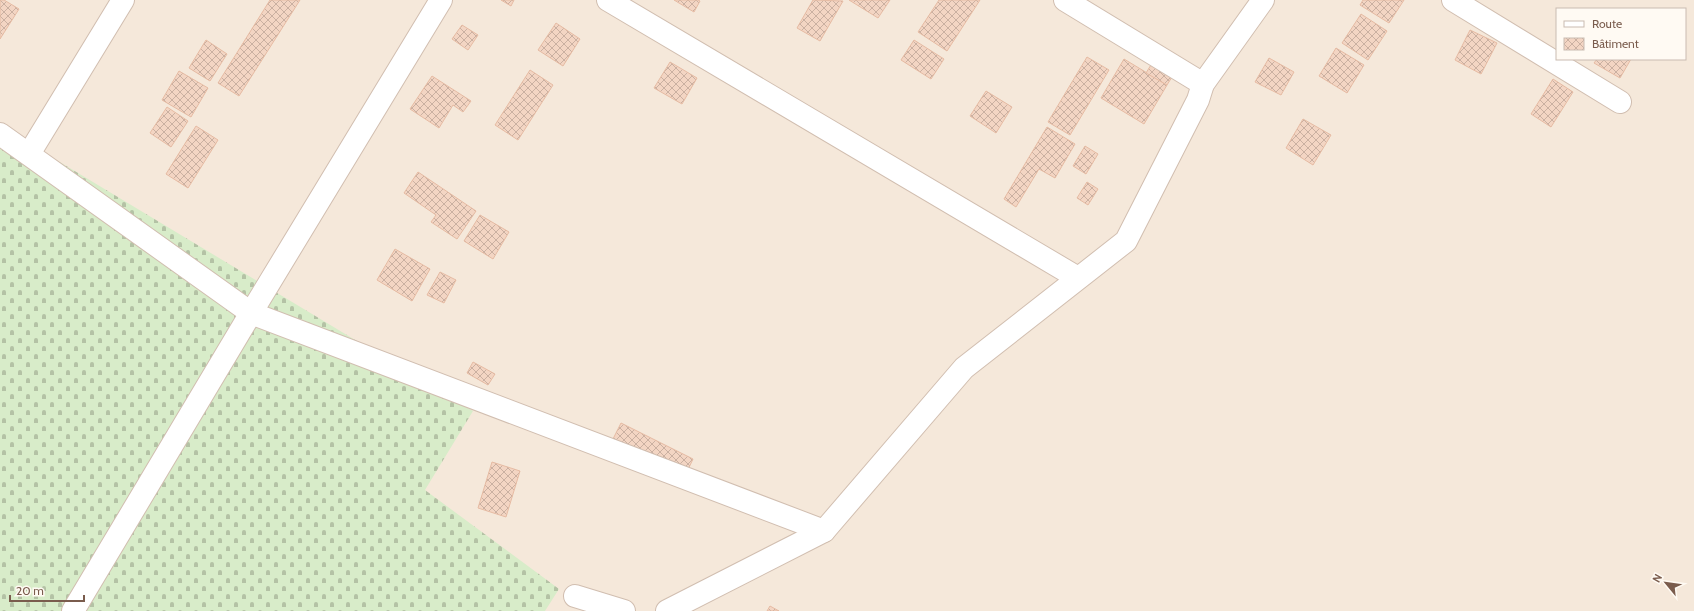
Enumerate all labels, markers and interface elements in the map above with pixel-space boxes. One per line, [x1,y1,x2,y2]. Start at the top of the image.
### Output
legend [1556,8,1686,60]
text: Route [1592,16,1622,31]
text: Bâtiment [1592,36,1639,51]
north arrow [1646,563,1686,603]
text: N [1649,571,1665,585]
scale bar [10,577,84,603]
text: 20 m [16,583,44,598]

